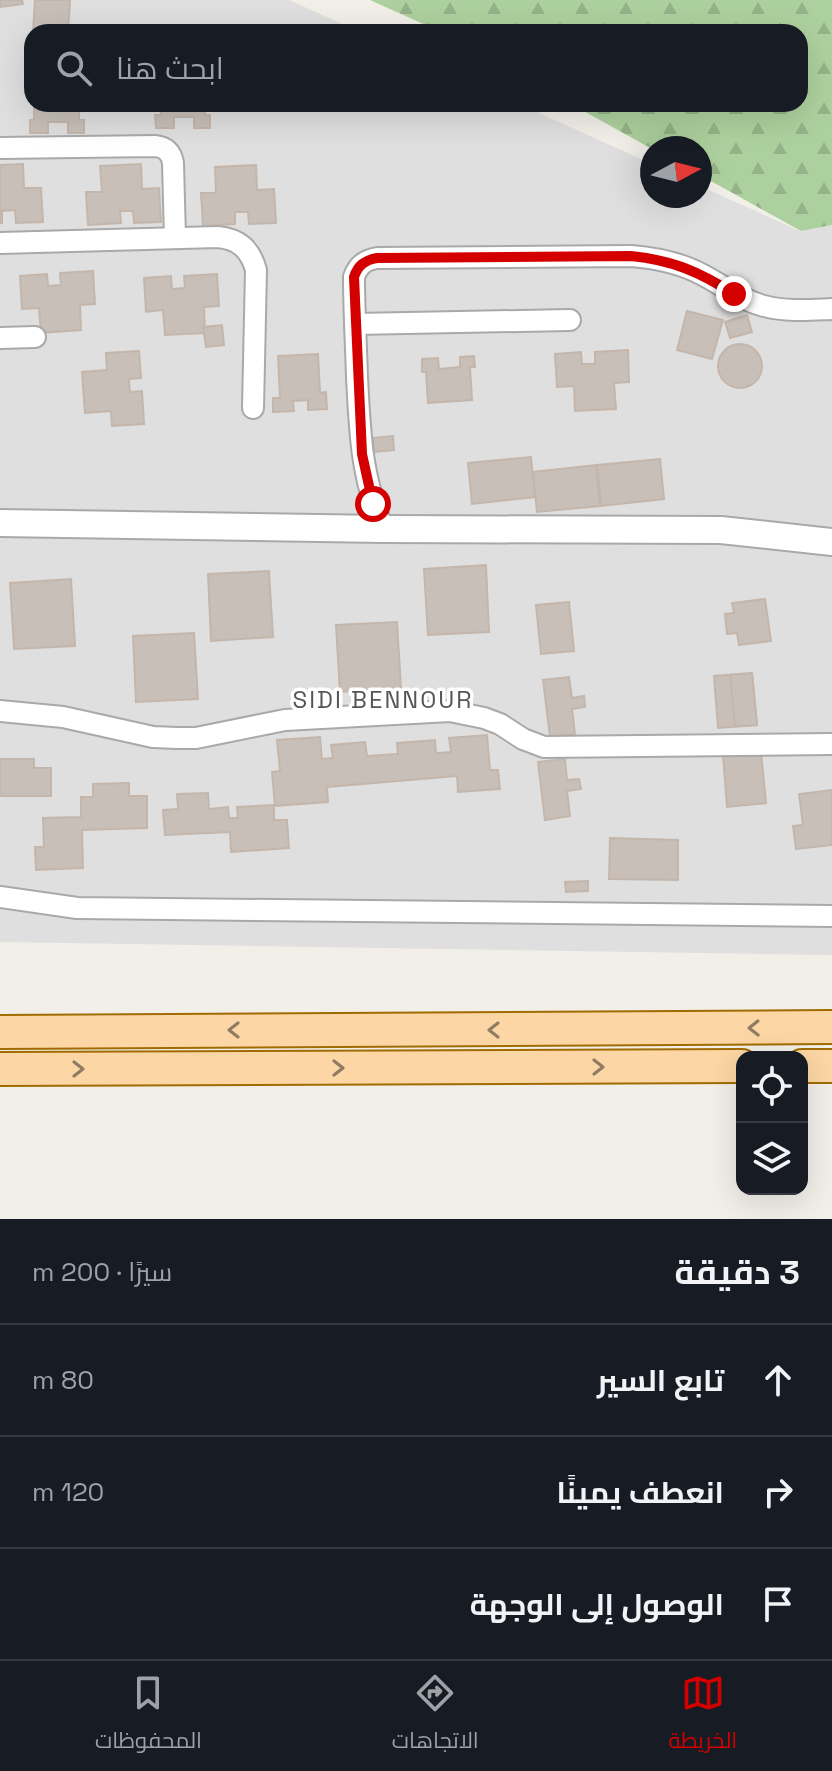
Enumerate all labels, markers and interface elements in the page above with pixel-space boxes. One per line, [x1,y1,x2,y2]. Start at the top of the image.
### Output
search box [24,24,808,112]
icon: search [52,46,96,90]
text: ابحث هنا [116,49,224,88]
north arrow [640,136,712,208]
route end [716,276,752,312]
route start [355,486,391,522]
district label: SIDI BENNOUR [293,684,473,715]
one-way arrow [747,1019,760,1037]
one-way arrow [227,1021,240,1039]
one-way arrow [487,1021,500,1039]
map controls [736,1051,808,1195]
button: locate [736,1051,808,1123]
one-way arrow [592,1058,605,1076]
one-way arrow [332,1059,345,1077]
one-way arrow [72,1060,85,1078]
button: layers [736,1123,808,1195]
text: 3 دقيقة [675,1251,800,1294]
text: سيرًا · 200 m [32,1255,172,1289]
icon: ahead [756,1358,800,1402]
text: تابع السير [597,1361,724,1400]
text: 80 m [32,1363,94,1397]
icon: right [756,1470,800,1514]
text: انعطف يمينًا [556,1473,724,1512]
text: 120 m [32,1475,104,1509]
icon: arrive [756,1582,800,1626]
text: الوصول إلى الوجهة [470,1585,724,1624]
tab: المحفوظات [95,1671,202,1761]
tab: الاتجاهات [392,1671,479,1761]
tab: الخريطة [668,1671,737,1761]

